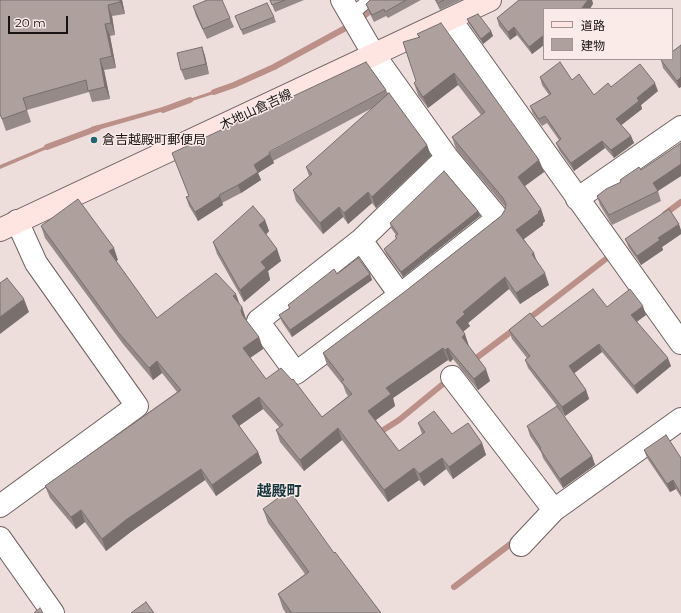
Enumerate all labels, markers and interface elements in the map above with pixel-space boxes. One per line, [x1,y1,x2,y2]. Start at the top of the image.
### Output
scale bar [10,8,70,34]
legend [543,8,673,60]
text: 20 m [15,15,46,30]
text: 道路 [581,18,605,33]
text: 建物 [581,38,605,53]
street label: 木地山倉吉線 [217,86,295,134]
place label: 倉吉越殿町郵便局 [102,132,206,148]
marker: 倉吉越殿町郵便局 [89,135,99,145]
district label: 越殿町 [257,483,301,501]

